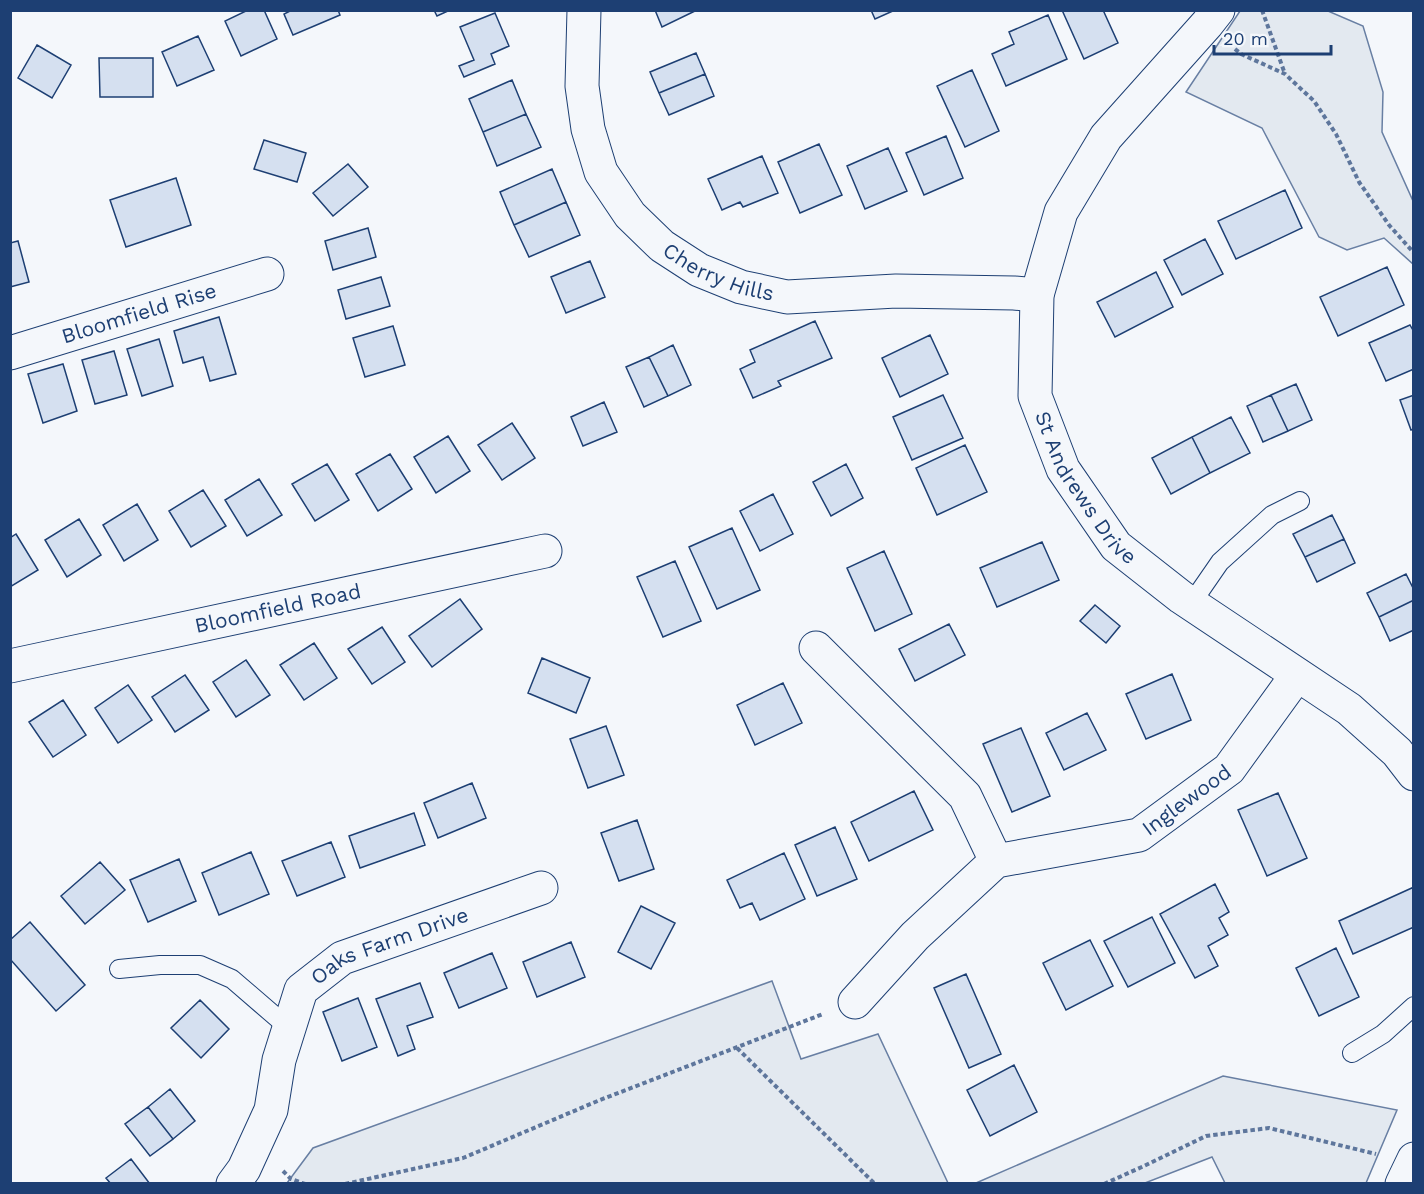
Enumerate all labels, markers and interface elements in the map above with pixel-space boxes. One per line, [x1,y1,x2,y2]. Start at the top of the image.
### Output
scale bar [1214,18,1331,56]
text: 20 m [1223,28,1268,49]
street label: Cherry Hills [659,237,776,306]
street label: Bloomfield Rise [58,277,219,348]
street label: St Andrews Drive [1030,408,1142,569]
street label: Bloomfield Road [192,578,363,638]
street label: Inglewood [1137,759,1236,841]
street label: Oaks Farm Drive [306,902,472,990]

